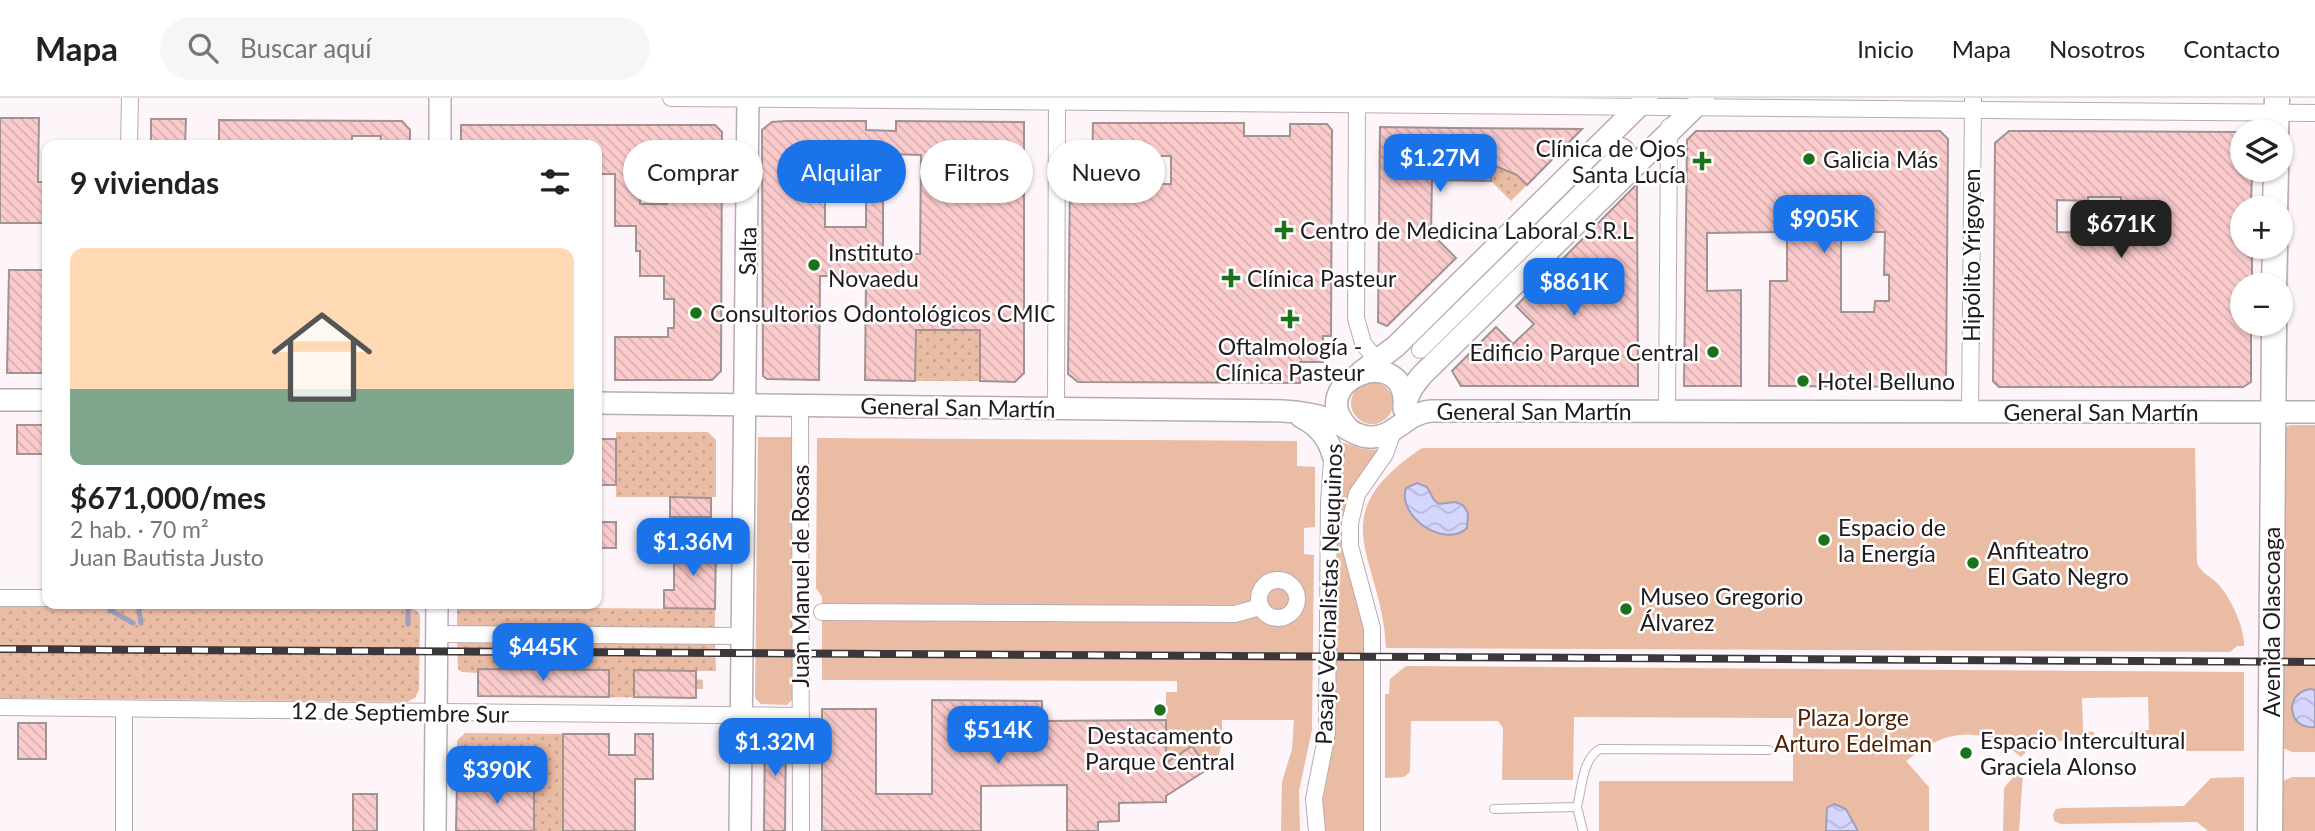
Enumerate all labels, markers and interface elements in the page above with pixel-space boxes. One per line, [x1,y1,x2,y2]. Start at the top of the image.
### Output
search box [160,17,650,80]
text: Mapa [35,28,118,68]
icon: search [184,29,222,67]
text: Buscar aquí [240,32,371,64]
text: Inicio [1857,34,1914,63]
text: Mapa [1952,34,2011,63]
text: Nosotros [2049,34,2145,63]
text: Contacto [2183,34,2280,63]
map controls [2230,119,2293,336]
button: layers [2230,119,2293,182]
pin: $1.27M [1383,134,1497,194]
place label: Clínica de Ojos Santa Lucía [1535,134,1686,188]
chip: Comprar [623,140,763,203]
chip: Alquilar [777,140,906,203]
chip: Filtros [920,140,1033,203]
chip: Nuevo [1047,140,1165,203]
text: $1.27M [1400,143,1480,171]
place label: Galicia Más [1823,145,1938,173]
marker: Clínica de Ojos Santa Lucía [1692,151,1712,171]
marker: Galicia Más [1801,151,1817,167]
icon: filters [536,163,574,201]
text: 9 viviendas [70,164,219,200]
street label: Hipólito Yrigoyen [1957,168,1985,342]
pin: $905K [1775,195,1873,255]
button: + [2230,196,2293,259]
pin: $671K [2072,200,2170,260]
text: $905K [1789,204,1859,232]
text: $671K [2086,209,2156,237]
place label: Centro de Medicina Laboral S.R.L [1300,216,1634,244]
marker: Centro de Medicina Laboral S.R.L [1274,220,1294,240]
street label: Salta [733,226,761,276]
place label: Instituto Novaedu [828,238,919,292]
marker: Instituto Novaedu [806,257,822,273]
pin: $861K [1525,258,1623,318]
place label: Clínica Pasteur [1247,264,1397,292]
text: $861K [1539,267,1609,295]
marker: Clínica Pasteur [1221,268,1241,288]
button: − [2230,273,2293,336]
icon: home [259,294,385,420]
place label: Consultorios Odontológicos CMIC [710,299,1055,327]
marker: Consultorios Odontológicos CMIC [688,305,704,321]
marker: Oftalmología - Clínica Pasteur [1280,309,1300,329]
place label: Oftalmología - Clínica Pasteur [1215,332,1365,386]
place label: Edificio Parque Central [1469,338,1699,366]
marker: Edificio Parque Central [1705,344,1721,360]
place label: Hotel Belluno [1817,367,1955,395]
marker: Hotel Belluno [1795,373,1811,389]
street label: General San Martín [860,391,1056,423]
street label: General San Martín [1437,397,1631,425]
street label: General San Martín [2004,398,2198,426]
street label: Pasaje Vecinalistas Neuquinos [1309,443,1347,745]
street label: Juan Manuel de Rosas [786,465,814,687]
text: $671,000/mes [70,479,266,515]
place label: Espacio de la Energía [1838,513,1946,567]
text: 2 hab. · 70 m² [70,515,209,543]
pin: $1.36M [636,518,750,578]
text: $1.36M [653,527,733,555]
street label: Avenida Olascoaga [2257,527,2285,717]
marker: Espacio de la Energía [1816,532,1832,548]
place label: Anfiteatro El Gato Negro [1987,536,2129,590]
text: Juan Bautista Justo [70,543,264,571]
marker: Anfiteatro El Gato Negro [1965,555,1981,571]
place label: Museo Gregorio Álvarez [1640,582,1803,636]
marker: Museo Gregorio Álvarez [1618,601,1634,617]
pin: $445K [494,624,592,683]
text: $445K [508,632,578,660]
street label: 12 de Septiembre Sur [291,696,510,728]
marker: Destacamento Parque Central [1152,702,1168,718]
park label: Plaza Jorge Arturo Edelman [1774,703,1932,757]
pin: $514K [949,706,1047,766]
text: $514K [963,715,1033,743]
pin: $1.32M [718,718,832,778]
place label: Destacamento Parque Central [1085,721,1235,775]
place label: Espacio Intercultural Graciela Alonso [1980,726,2185,780]
text: $1.32M [735,727,815,755]
marker: Espacio Intercultural Graciela Alonso [1958,745,1974,761]
pin: $390K [448,746,546,806]
text: $390K [462,755,532,783]

